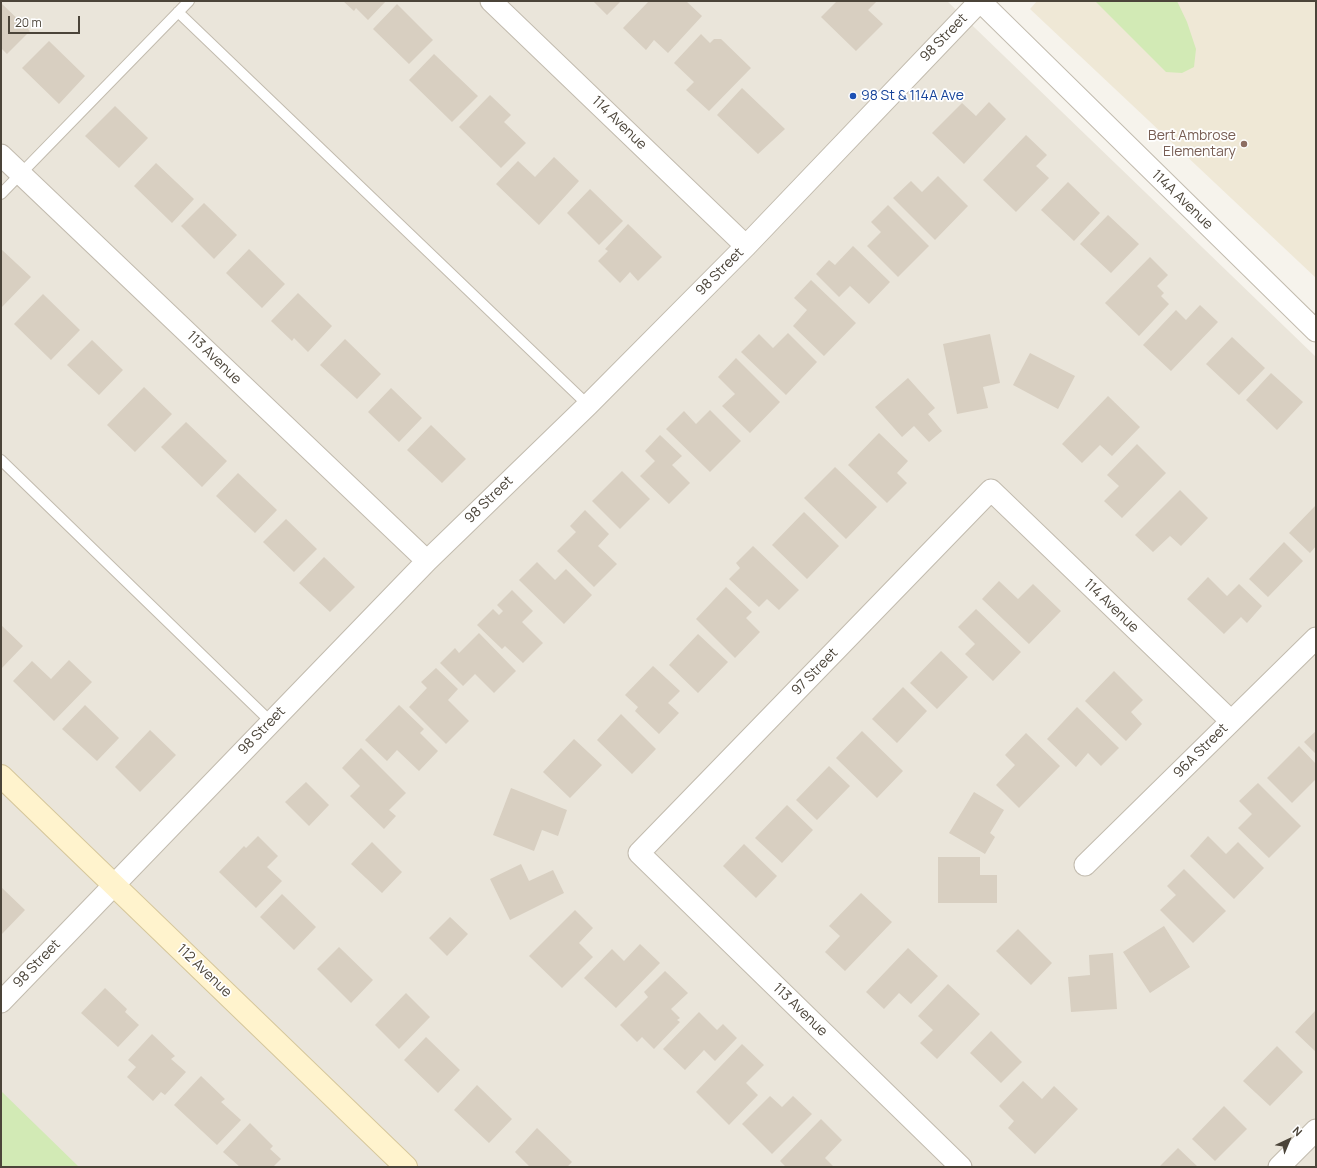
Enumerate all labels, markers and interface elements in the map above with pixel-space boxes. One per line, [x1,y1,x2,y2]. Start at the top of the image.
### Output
scale bar [10,8,82,34]
street label: 98 Street [917,10,971,66]
text: 20 m [15,14,42,31]
place label: 98 St & 114A Ave [861,88,964,104]
marker: 98 St & 114A Ave [848,91,858,101]
street label: 114 Avenue [588,93,650,153]
place label: Bert Ambrose Elementary [1148,128,1236,160]
marker: Bert Ambrose Elementary [1239,139,1249,149]
street label: 114A Avenue [1148,167,1216,233]
street label: 98 Street [693,245,747,299]
street label: 113 Avenue [183,328,245,388]
street label: 98 Street [461,473,517,527]
street label: 114 Avenue [1080,576,1142,636]
street label: 97 Street [788,645,842,699]
street label: 98 Street [235,703,289,759]
street label: 96A Street [1170,720,1232,782]
street label: 98 Street [10,936,64,992]
street label: 112 Avenue [173,941,235,1001]
street label: 113 Avenue [769,980,831,1040]
north arrow [1269,1120,1309,1160]
text: N [1290,1123,1306,1139]

